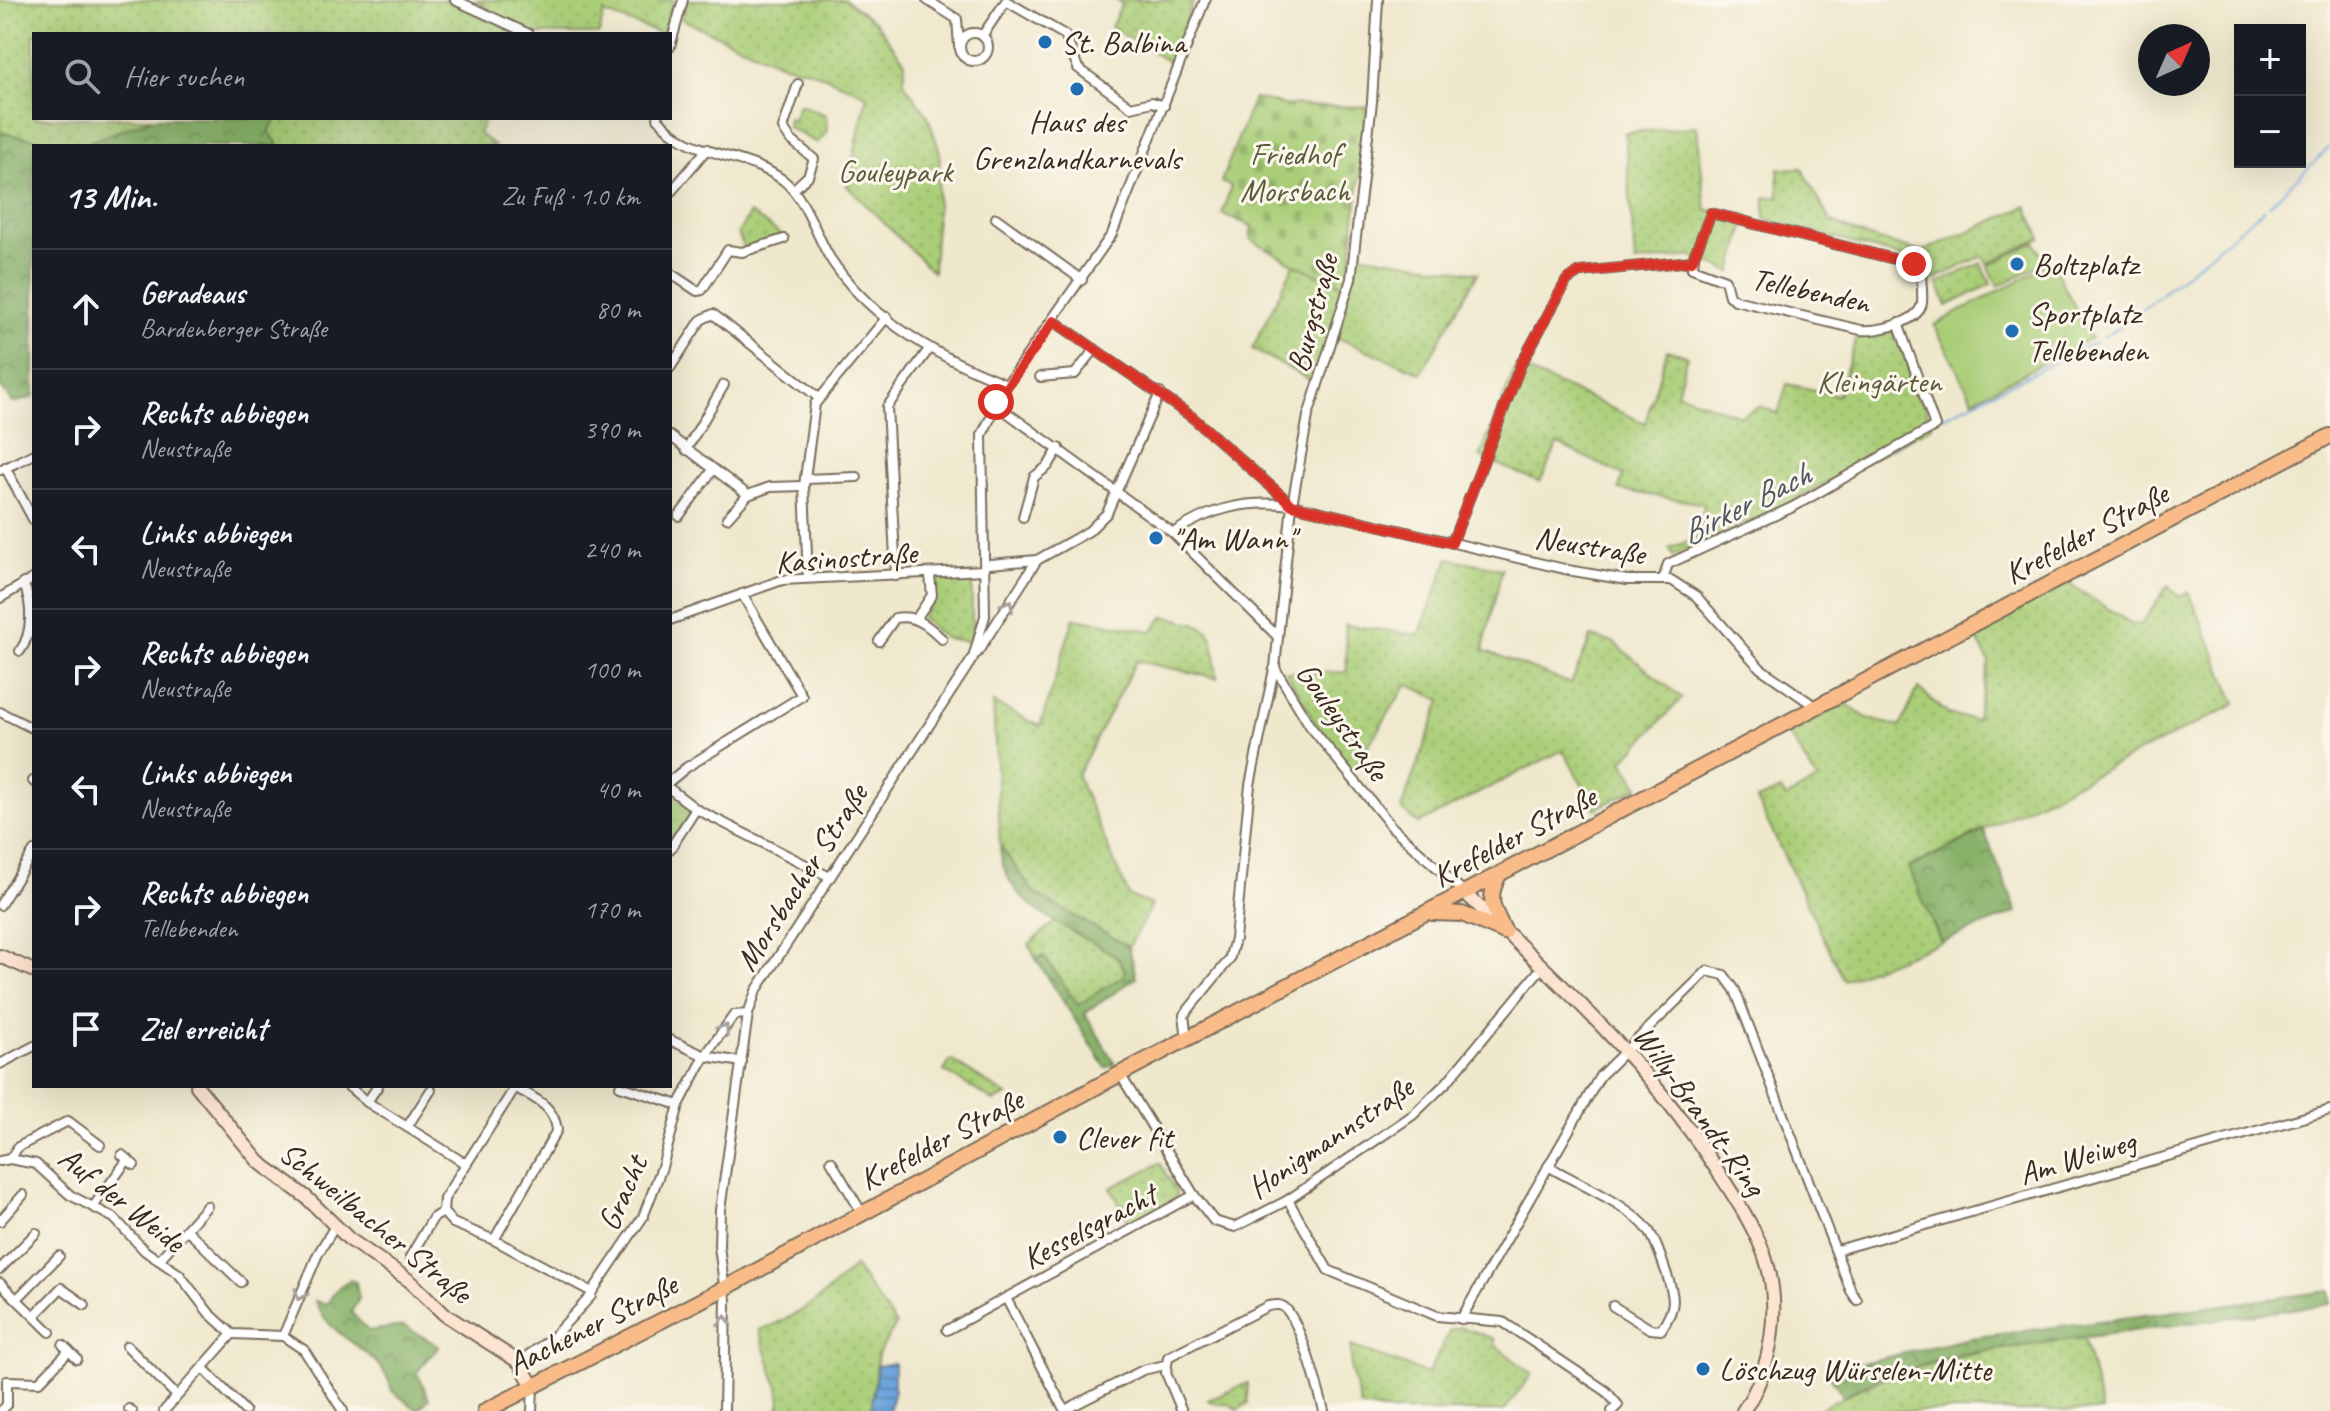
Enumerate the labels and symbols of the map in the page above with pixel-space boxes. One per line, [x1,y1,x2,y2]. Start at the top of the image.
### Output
place label: St. Balbina [1061,22,1188,63]
north arrow [2138,24,2210,96]
marker: St. Balbina [1036,33,1054,51]
marker: Haus des Grenzlandkarnevals [1068,80,1086,98]
place label: Haus des Grenzlandkarnevals [973,101,1184,179]
park label: Friedhof Morsbach [1240,133,1351,211]
park label: Gouleypark [838,151,955,192]
place label: Boltzplatz [2033,244,2142,285]
route end [1896,246,1932,282]
street label: Burgstraße [1277,247,1349,377]
marker: Boltzplatz [2008,255,2026,273]
street label: Tellebenden [1748,258,1875,323]
place label: Sportplatz Tellebenden [2028,293,2149,371]
marker: Sportplatz Tellebenden [2003,322,2021,340]
park label: Kleingärten [1817,361,1943,402]
route start [978,384,1014,420]
water label: Birker Bach [1673,451,1819,554]
street label: Krefelder Straße [1997,472,2178,594]
street label: Neustraße [1532,517,1651,575]
place label: "Am Wann" [1172,518,1301,559]
marker: "Am Wann" [1147,529,1165,547]
street label: Kasinostraße [774,532,921,583]
one-way arrow [999,599,1014,614]
street label: Gouleystraße [1287,654,1400,791]
street label: Morsbacher Straße [726,774,878,978]
street label: Krefelder Straße [1425,775,1606,897]
street label: Willy-Brandt-Ring [1624,1017,1777,1206]
one-way arrow [714,1024,728,1038]
street label: Honigmannstraße [1240,1066,1423,1208]
street label: Krefelder Straße [852,1078,1033,1200]
place label: Clever fit [1076,1117,1176,1158]
street label: Am Weiweg [2014,1120,2142,1195]
marker: Clever fit [1051,1128,1069,1146]
street label: Schweilbacher Straße [271,1132,482,1314]
street label: Auf der Weide [50,1137,195,1263]
street label: Gracht [588,1146,658,1237]
street label: Kesselsgracht [1015,1172,1167,1279]
street label: Aachener Straße [500,1263,686,1385]
one-way arrow [293,1287,309,1301]
one-way arrow [717,1314,734,1327]
place label: Löschzug Würselen-Mitte [1719,1349,1994,1390]
marker: Löschzug Würselen-Mitte [1694,1360,1712,1378]

